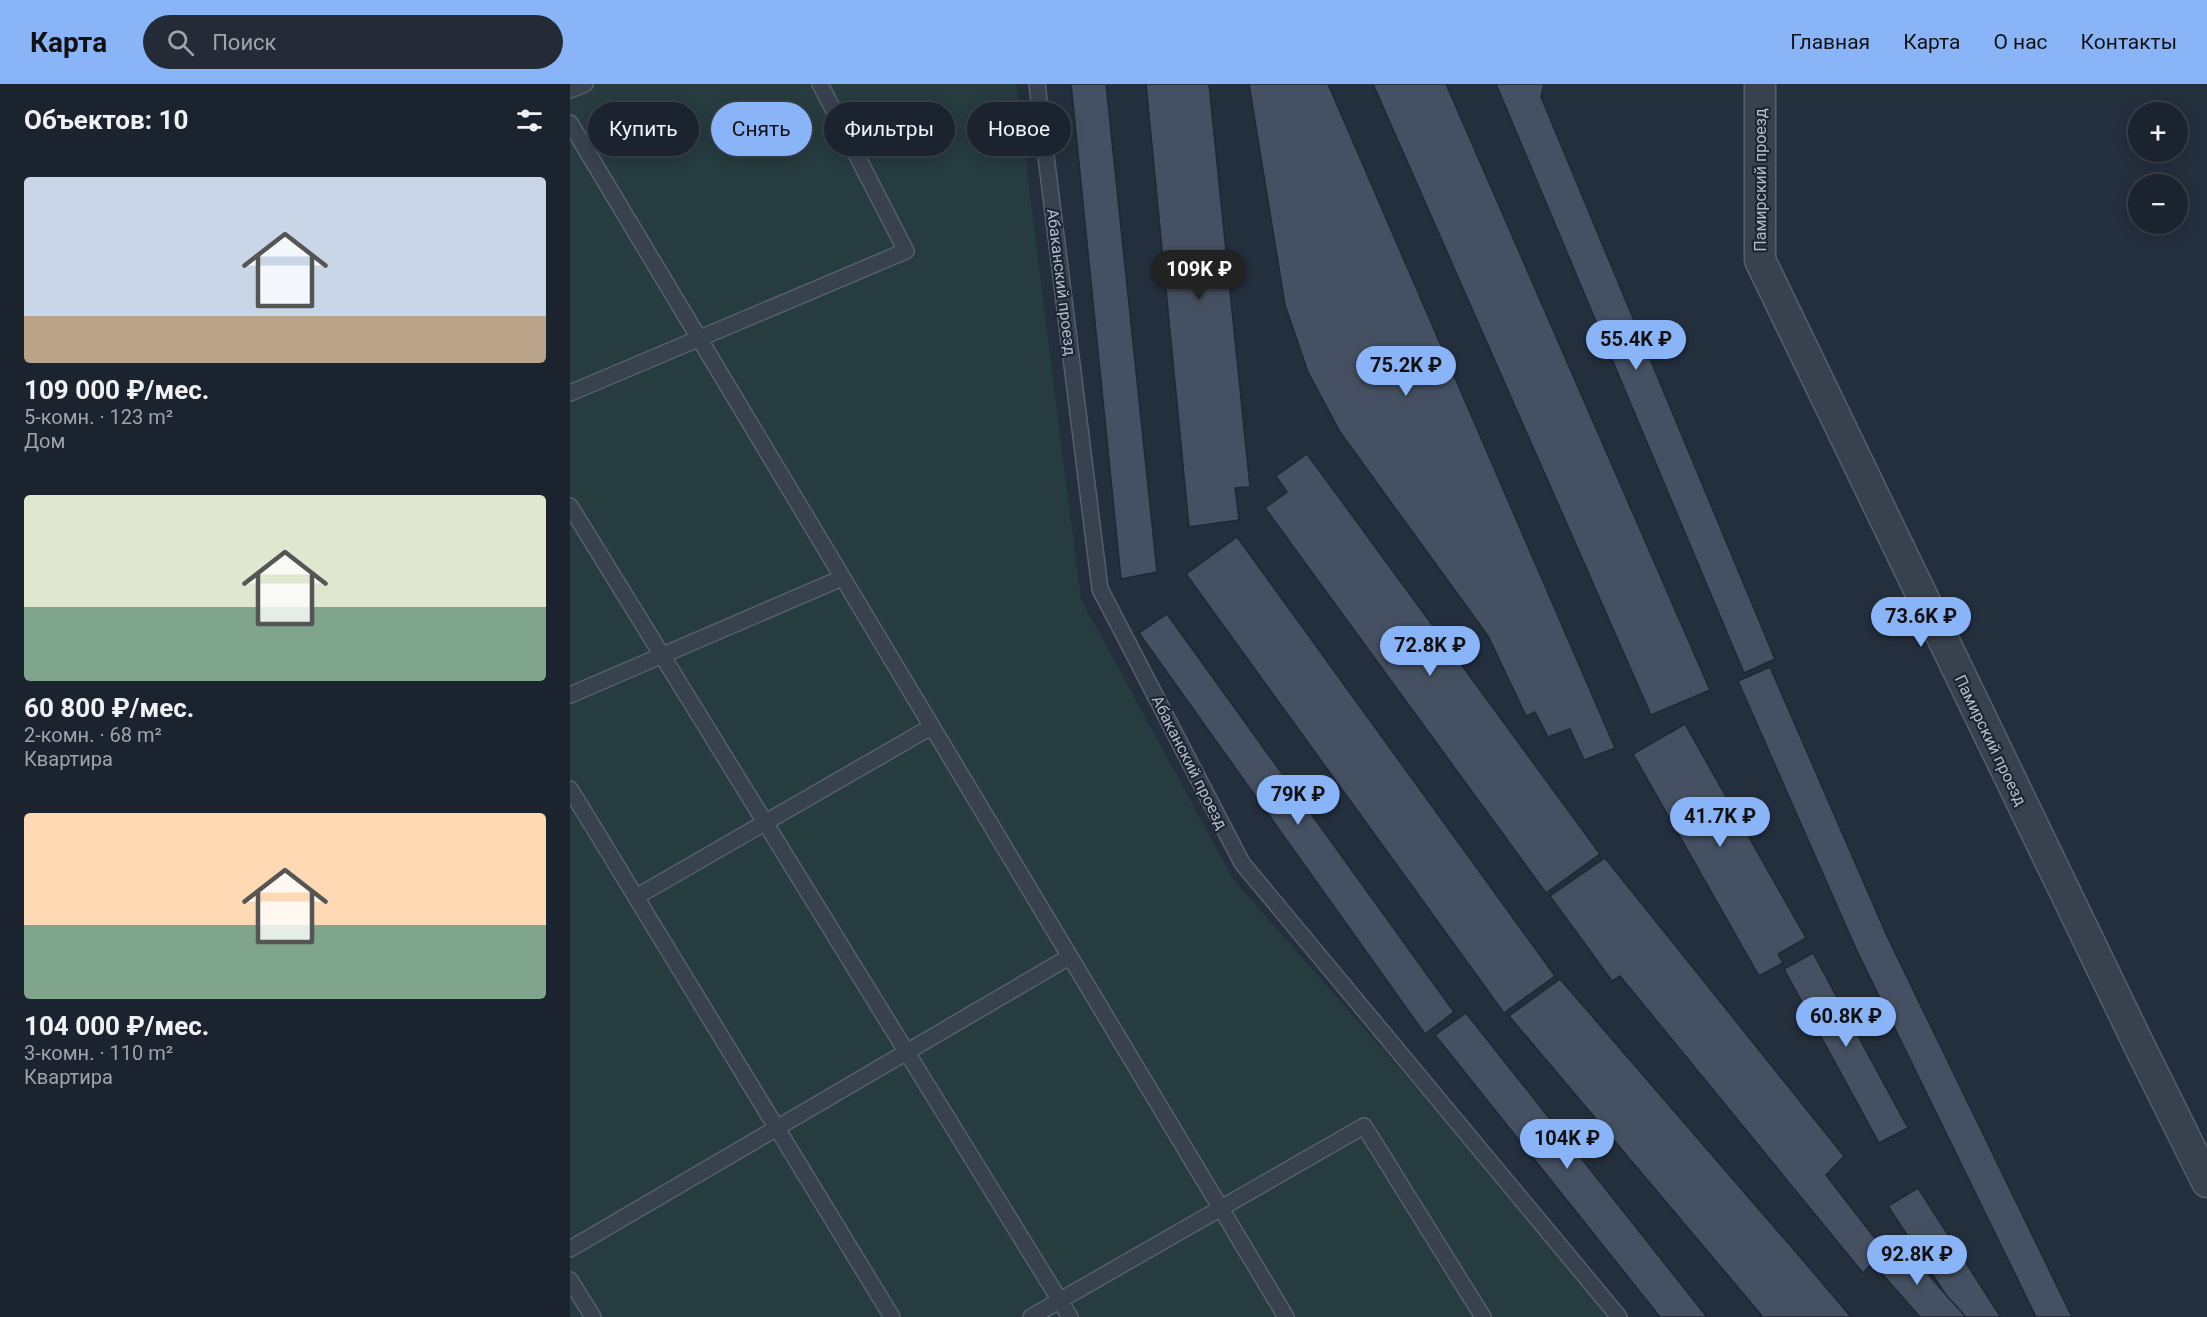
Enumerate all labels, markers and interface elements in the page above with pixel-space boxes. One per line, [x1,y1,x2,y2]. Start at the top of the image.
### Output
search box [143,15,563,69]
text: Карта [30,26,107,59]
icon: search [164,26,197,59]
text: Поиск [212,30,277,55]
text: Главная [1790,30,1870,54]
text: Карта [1903,30,1960,54]
text: О нас [1993,30,2048,54]
text: Контакты [2081,30,2177,54]
chip: Купить [588,102,699,156]
chip: Снять [711,102,812,156]
chip: Фильтры [824,102,955,156]
chip: Новое [967,102,1071,156]
map controls [2128,102,2188,234]
button: + [2128,102,2188,162]
icon: filters [513,104,546,137]
text: Объектов: 10 [24,105,188,135]
street label: Памирский проезд [1751,108,1770,252]
button: − [2128,174,2188,234]
street label: Абаканский проезд [1043,208,1080,357]
icon: home [231,216,339,324]
pin: 109K ₽ [1150,250,1248,301]
text: 109K ₽ [1166,257,1232,281]
pin: 55.4K ₽ [1581,320,1691,371]
text: 55.4K ₽ [1600,327,1672,351]
pin: 75.2K ₽ [1351,346,1461,397]
text: 75.2K ₽ [1370,353,1442,377]
text: 109 000 ₽/мес. [24,375,209,405]
text: 5-комн. · 123 m² [24,405,173,429]
text: Дом [24,429,65,453]
icon: home [231,534,339,642]
pin: 73.6K ₽ [1866,597,1976,648]
text: 73.6K ₽ [1885,604,1957,628]
pin: 72.8K ₽ [1375,626,1485,677]
text: 72.8K ₽ [1394,633,1466,657]
street label: Памирский проезд [1951,672,2031,809]
street label: Абаканский проезд [1148,692,1232,833]
text: 60 800 ₽/мес. [24,693,194,723]
text: 2-комн. · 68 m² [24,723,162,747]
text: Квартира [24,747,113,771]
pin: 79K ₽ [1256,775,1340,826]
text: 79K ₽ [1271,782,1325,806]
pin: 41.7K ₽ [1665,797,1775,848]
text: 41.7K ₽ [1684,804,1756,828]
icon: home [231,852,339,960]
pin: 60.8K ₽ [1791,997,1901,1048]
text: 60.8K ₽ [1810,1004,1882,1028]
text: 104 000 ₽/мес. [24,1011,209,1041]
text: 3-комн. · 110 m² [24,1041,173,1065]
text: Квартира [24,1065,113,1089]
pin: 104K ₽ [1518,1119,1616,1170]
text: 104K ₽ [1534,1126,1600,1150]
pin: 92.8K ₽ [1862,1235,1972,1286]
text: 92.8K ₽ [1881,1242,1953,1266]

